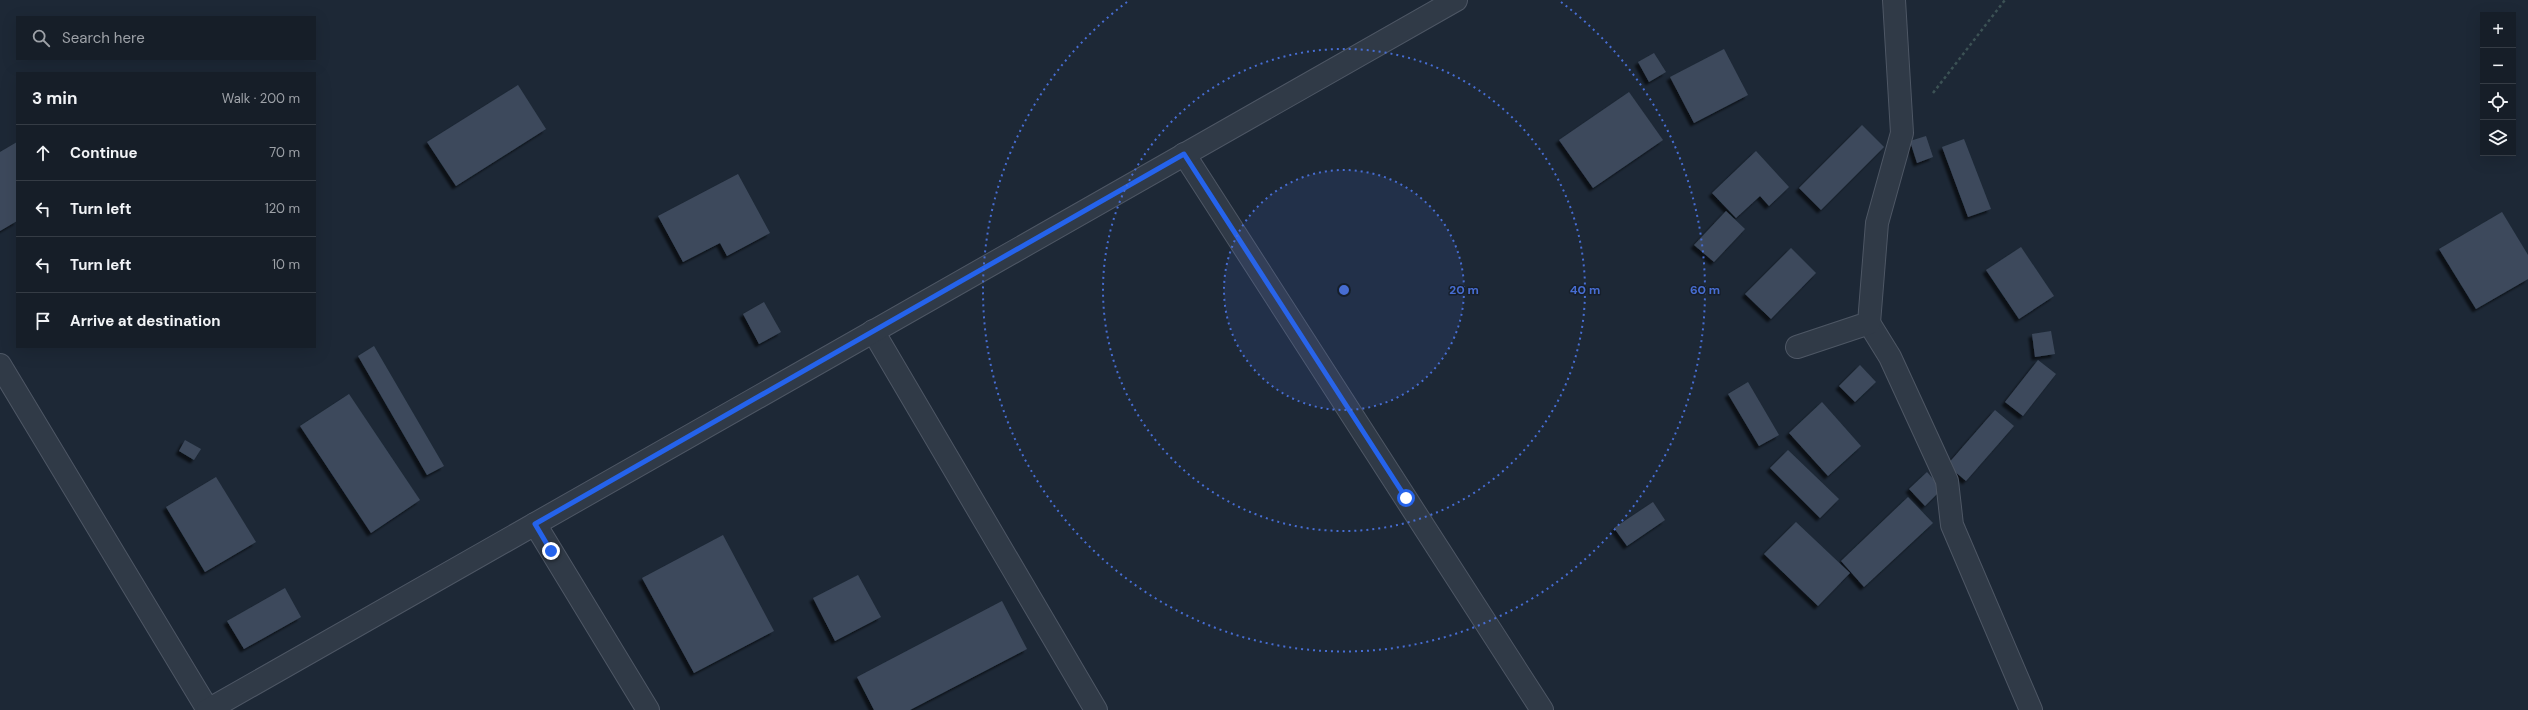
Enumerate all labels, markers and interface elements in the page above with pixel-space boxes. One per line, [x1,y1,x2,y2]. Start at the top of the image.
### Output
map controls [2480,12,2516,156]
button: + [2480,12,2516,48]
search box [16,16,316,60]
icon: search [30,27,52,49]
text: Search here [62,28,145,48]
button: − [2480,48,2516,84]
button: locate [2480,84,2516,120]
text: 3 min [32,87,77,109]
text: Walk · 200 m [222,90,300,107]
button: layers [2480,120,2516,156]
icon: ahead [32,142,54,164]
text: Continue [70,143,138,163]
text: 70 m [269,144,300,161]
icon: left [32,198,54,220]
text: Turn left [70,199,131,219]
text: 120 m [265,200,300,217]
icon: left [32,254,54,276]
text: Turn left [70,255,131,275]
text: 10 m [272,256,300,273]
text: 20 m [1449,282,1479,298]
text: 40 m [1570,282,1600,298]
text: 60 m [1690,282,1720,298]
centre of rings [1337,283,1351,297]
icon: arrive [32,310,54,332]
text: Arrive at destination [70,311,221,331]
route start [1397,489,1415,507]
route end [542,542,560,560]

